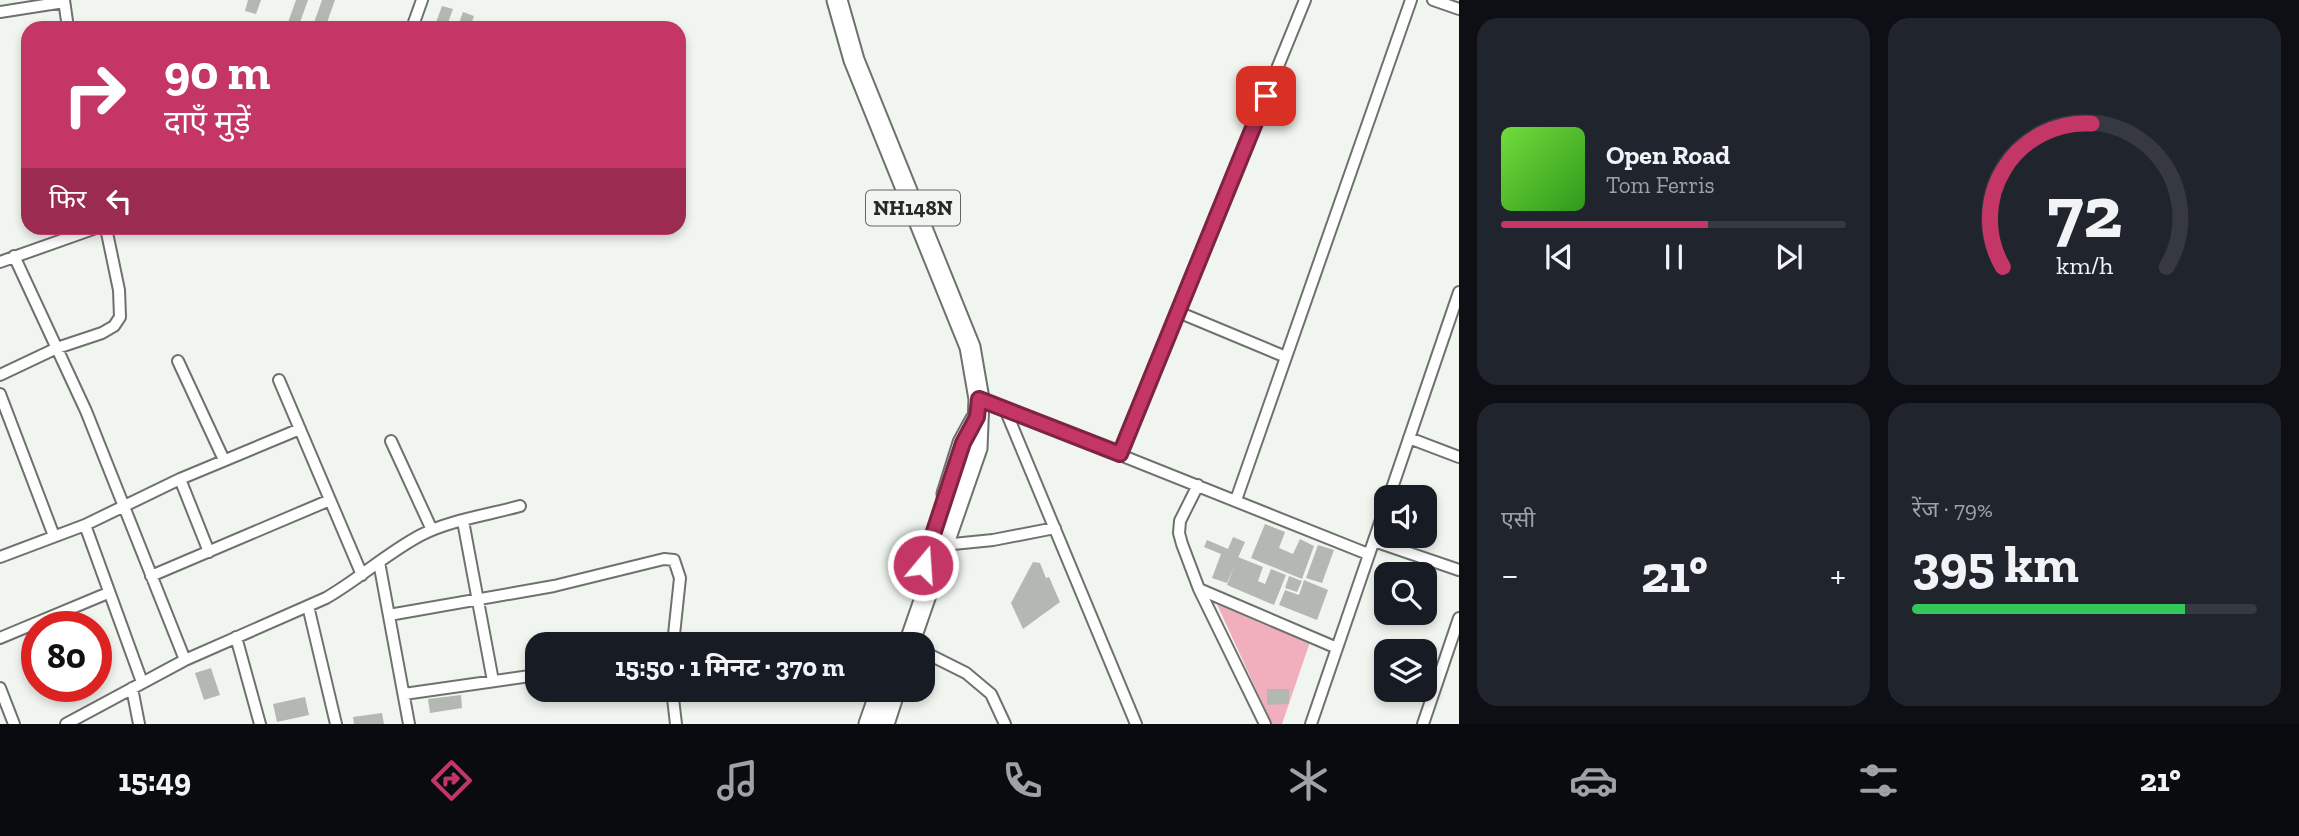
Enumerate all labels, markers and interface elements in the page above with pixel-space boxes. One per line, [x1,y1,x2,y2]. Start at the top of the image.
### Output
text: 90 m [164,43,271,102]
icon: right [49,49,140,140]
pin [1236,66,1296,126]
icon: arrive [1247,77,1285,115]
text: दाएँ मुड़ें [164,103,251,141]
text: Open Road [1606,139,1730,171]
text: 72 [2047,169,2122,257]
text: Tom Ferris [1606,171,1715,199]
icon: left [100,182,138,220]
text: फिर [49,183,86,215]
road number: NH148N [866,190,960,226]
icon: previous [1540,238,1578,276]
icon: pause [1655,238,1693,276]
icon: next [1770,238,1808,276]
text: km/h [2056,250,2113,280]
map controls [1374,485,1437,702]
button: sound [1374,485,1437,548]
text: रेंज · 79% [1912,495,1993,523]
text: एसी [1501,505,1535,533]
position arrow [886,528,960,602]
text: 395 km [1912,533,2079,595]
text: 21° [1641,543,1708,605]
text: − [1501,552,1519,598]
text: + [1830,552,1846,598]
button: search [1374,562,1437,625]
speed limit sign: 80 [21,611,112,702]
button: layers [1374,639,1437,702]
text: 15:50 · 1 मिनट · 370 m [615,651,845,683]
icon: directions [427,756,476,805]
icon: music [713,756,762,805]
icon: phone [998,756,1047,805]
icon: climate [1284,756,1333,805]
icon: car [1569,756,1618,805]
icon: filters [1854,756,1903,805]
text: 15:49 [118,761,191,799]
text: 21° [2140,761,2181,799]

